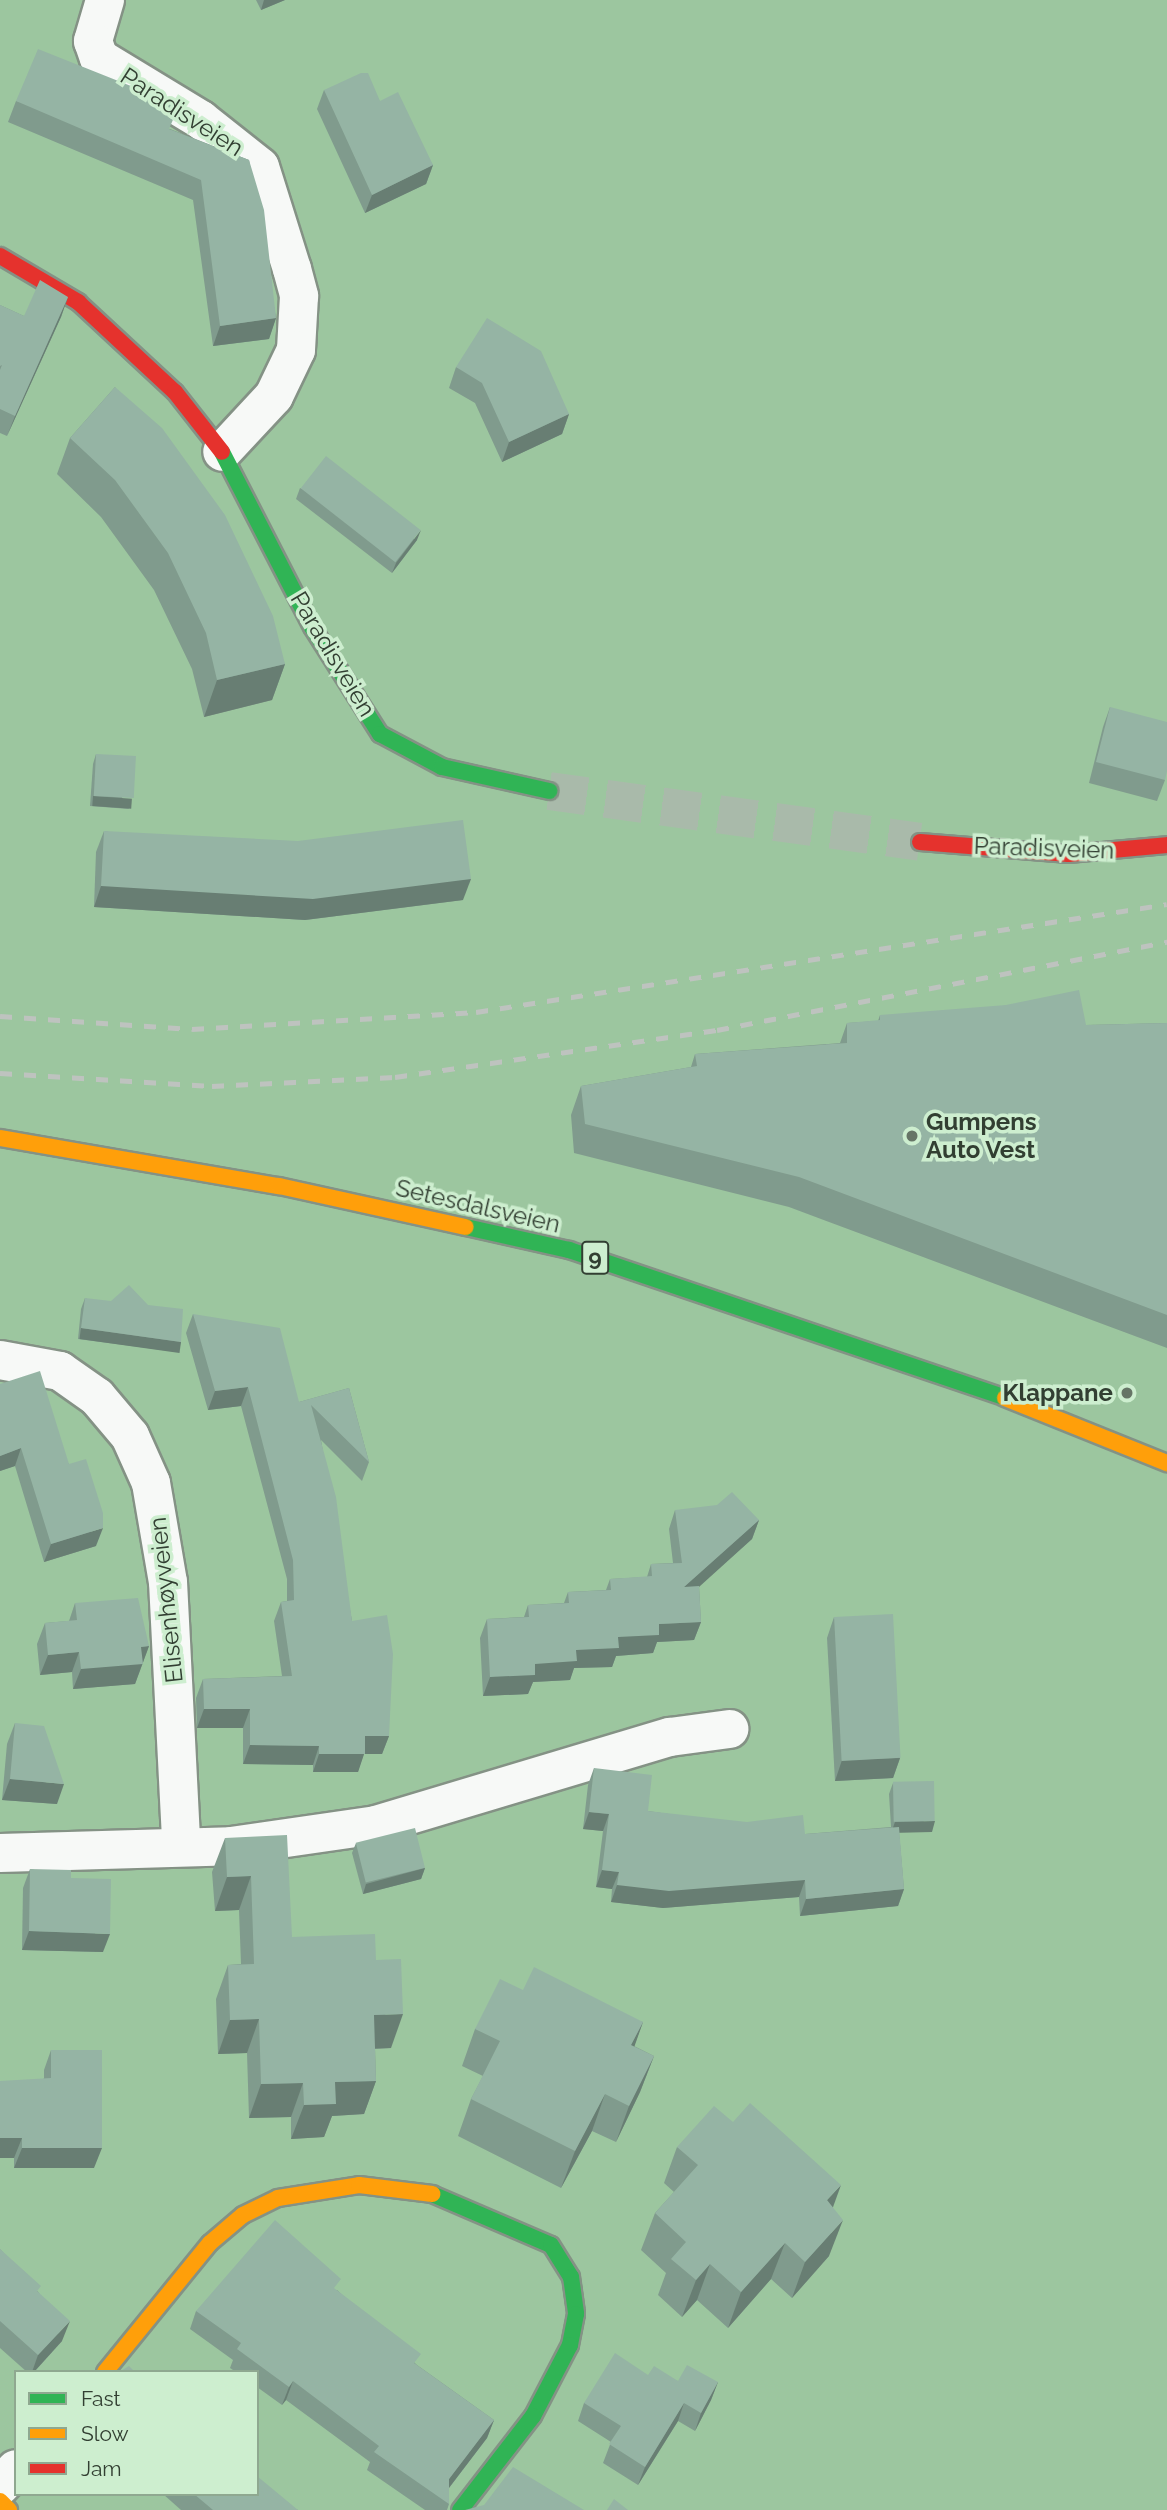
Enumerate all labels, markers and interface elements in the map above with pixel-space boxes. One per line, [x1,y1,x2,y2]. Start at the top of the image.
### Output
street label: Paradisveien [115,62,249,162]
street label: Paradisveien [284,586,382,722]
street label: Paradisveien [973,831,1115,865]
place label: Gumpens Auto Vest [926,1108,1037,1164]
marker: Gumpens Auto Vest [904,1128,920,1144]
street label: Setesdalsveien [393,1173,563,1239]
road number: 9 [581,1238,609,1278]
place label: Klappane [1002,1379,1113,1407]
marker: Klappane [1119,1385,1135,1401]
street label: Elisenhøyveien [143,1516,189,1684]
legend [14,2370,259,2496]
text: Fast [81,2386,121,2411]
text: Slow [81,2421,129,2446]
text: Jam [81,2456,122,2481]

